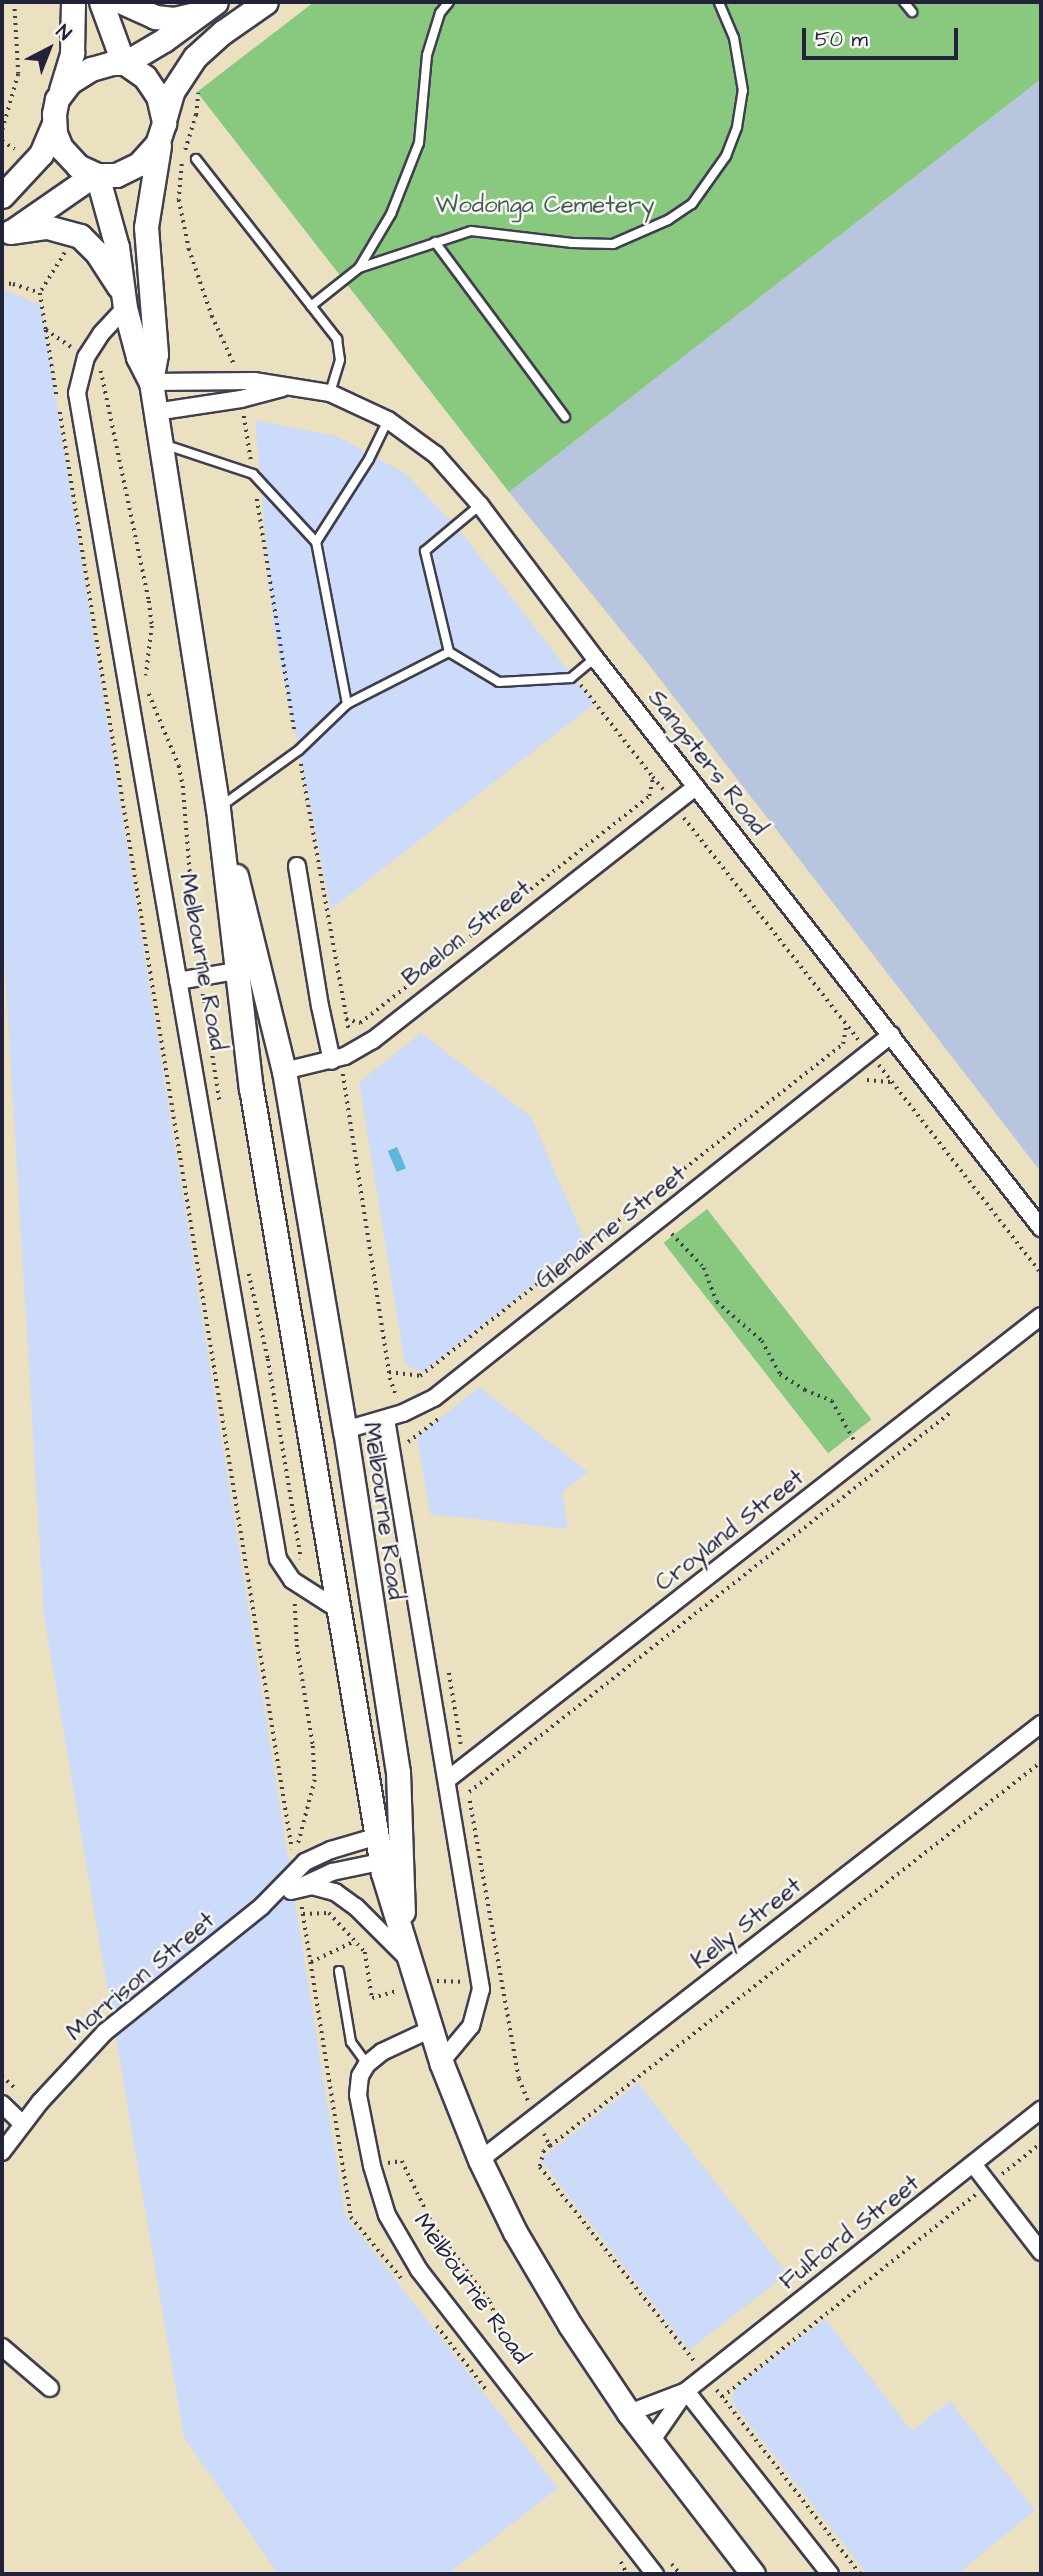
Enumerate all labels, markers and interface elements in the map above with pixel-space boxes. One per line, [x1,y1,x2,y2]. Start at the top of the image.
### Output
north arrow [14,14,84,84]
scale bar [805,14,961,58]
text: N [50,19,77,47]
text: 50 m [815,25,868,54]
park label: Wodonga Cemetery [436,192,654,220]
street label: Sangsters Road [641,684,773,842]
street label: Melbourne Road [172,871,232,1053]
street label: Baelon Street [397,875,537,993]
street label: Glenairne Street [530,1160,692,1296]
street label: Melbourne Road [356,1420,410,1602]
street label: Croyland Street [650,1464,810,1598]
street label: Kelly Street [686,1872,808,1976]
street label: Morrison Street [61,1907,221,2047]
street label: Fulford Street [774,2169,926,2297]
street label: Melbourne Road [407,2208,535,2370]

